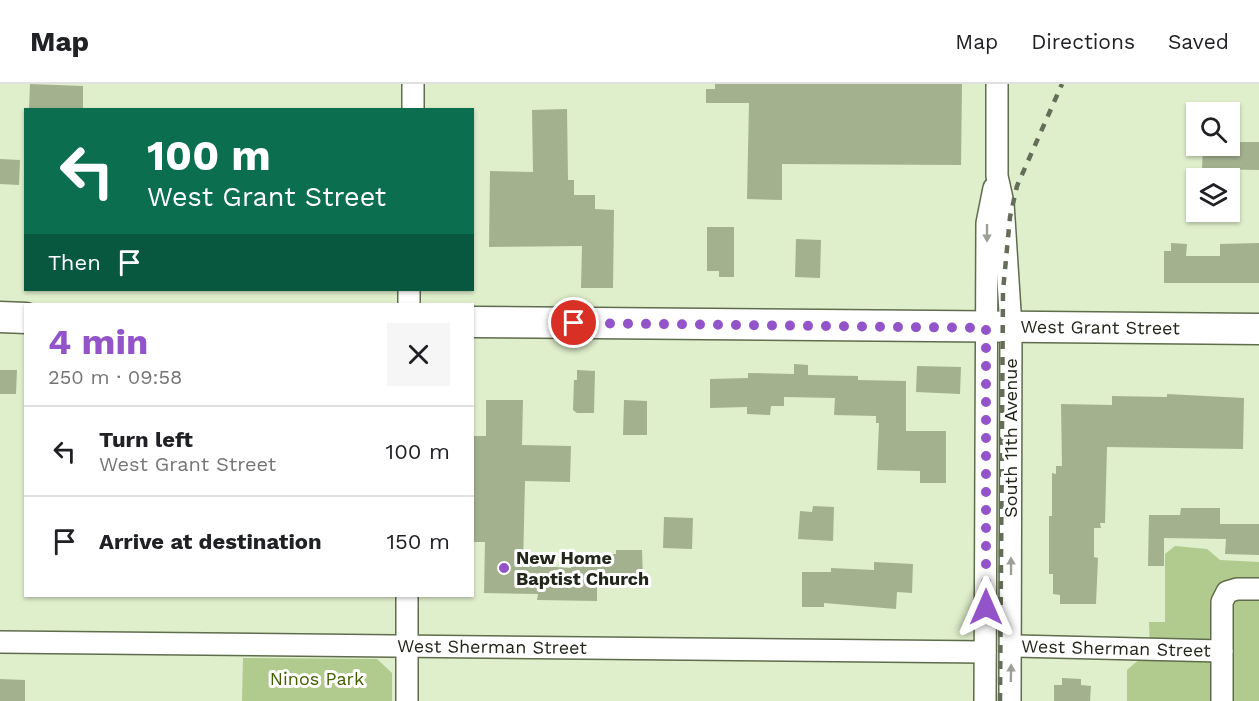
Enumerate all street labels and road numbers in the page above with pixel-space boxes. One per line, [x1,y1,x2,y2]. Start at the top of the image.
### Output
street label: West Grant Street [1020,316,1180,338]
street label: South 11th Avenue [1000,358,1021,518]
street label: West Sherman Street [397,635,587,658]
street label: West Sherman Street [1021,635,1211,661]

